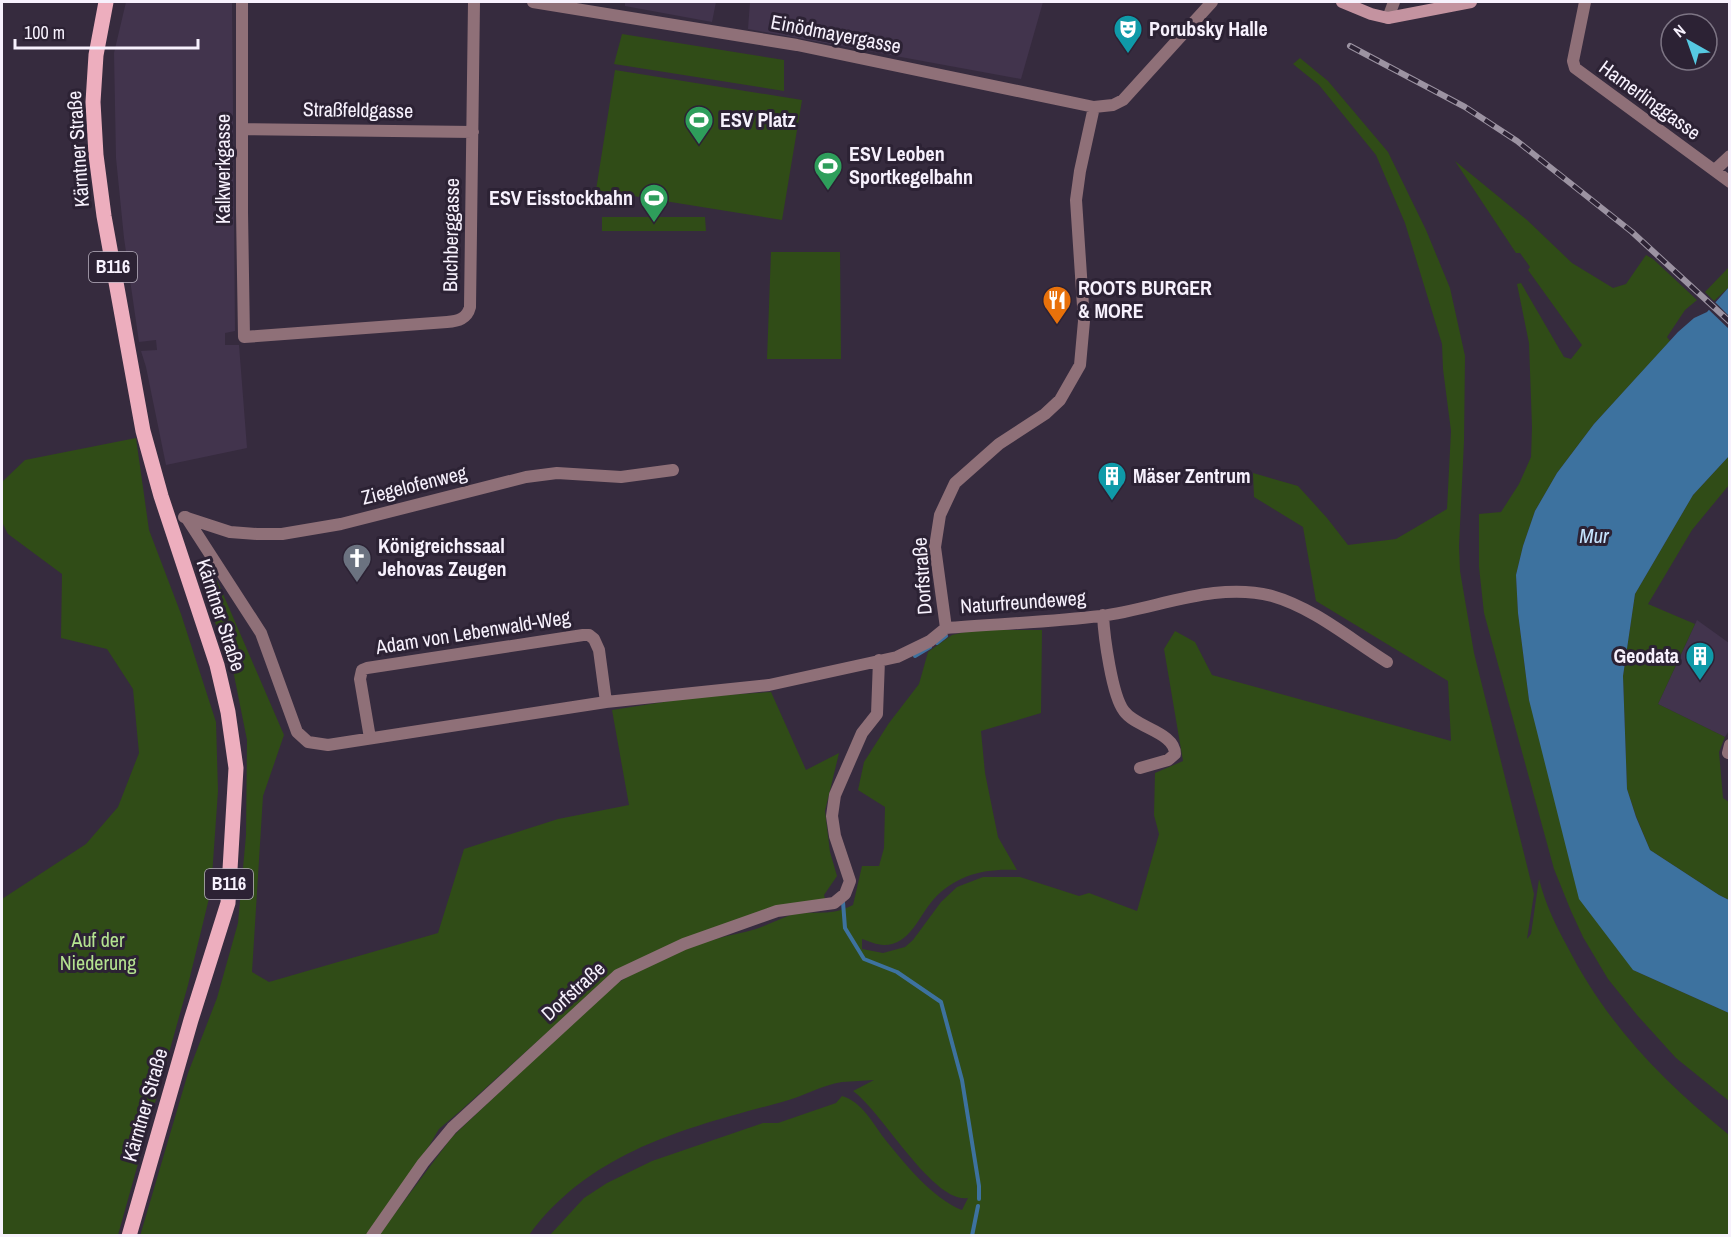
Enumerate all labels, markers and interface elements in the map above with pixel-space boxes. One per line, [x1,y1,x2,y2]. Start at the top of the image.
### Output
street label: Einödmayergasse [769,8,904,59]
scale bar [15,12,198,50]
north arrow [1659,12,1719,72]
theatre icon: Porubsky Halle [1112,13,1144,55]
place label: Porubsky Halle [1149,15,1268,42]
text: N [1669,19,1690,42]
text: 100 m [24,20,65,45]
street label: Hamerlinggasse [1594,54,1707,146]
street label: Kärntner Straße [60,90,95,208]
street label: Straßfeldgasse [303,95,413,124]
sports icon: ESV Platz [683,104,715,146]
place label: ESV Platz [720,106,796,133]
street label: Kalkwerkgasse [209,114,236,224]
place label: ESV Leoben Sportkegelbahn [849,140,973,190]
sports icon: ESV Leoben Sportkegelbahn [812,150,844,192]
street label: Buchberggasse [436,178,465,292]
sports icon: ESV Eisstockbahn [638,182,670,224]
place label: ESV Eisstockbahn [489,184,633,211]
road number: B116 [89,252,137,282]
place label: ROOTS BURGER & MORE [1078,274,1212,324]
restaurant icon: ROOTS BURGER & MORE [1041,284,1073,326]
street label: Ziegelofenweg [358,458,469,511]
building icon: Mäser Zentrum [1096,460,1128,502]
place label: Mäser Zentrum [1133,462,1251,489]
water label: Mur [1579,521,1610,550]
place label: Königreichssaal Jehovas Zeugen [378,532,507,582]
street label: Dorfstraße [905,536,938,616]
church icon: Königreichssaal Jehovas Zeugen [341,542,373,584]
street label: Kärntner Straße [191,555,252,675]
street label: Naturfreundeweg [959,584,1087,619]
street label: Adam von Lebenwald-Weg [373,603,572,660]
building icon: Geodata [1684,640,1716,682]
place label: Geodata [1613,642,1679,669]
road number: B116 [205,869,253,899]
park label: Auf der Niederung [60,926,136,976]
street label: Dorfstraße [535,955,610,1027]
street label: Kärntner Straße [115,1045,174,1165]

